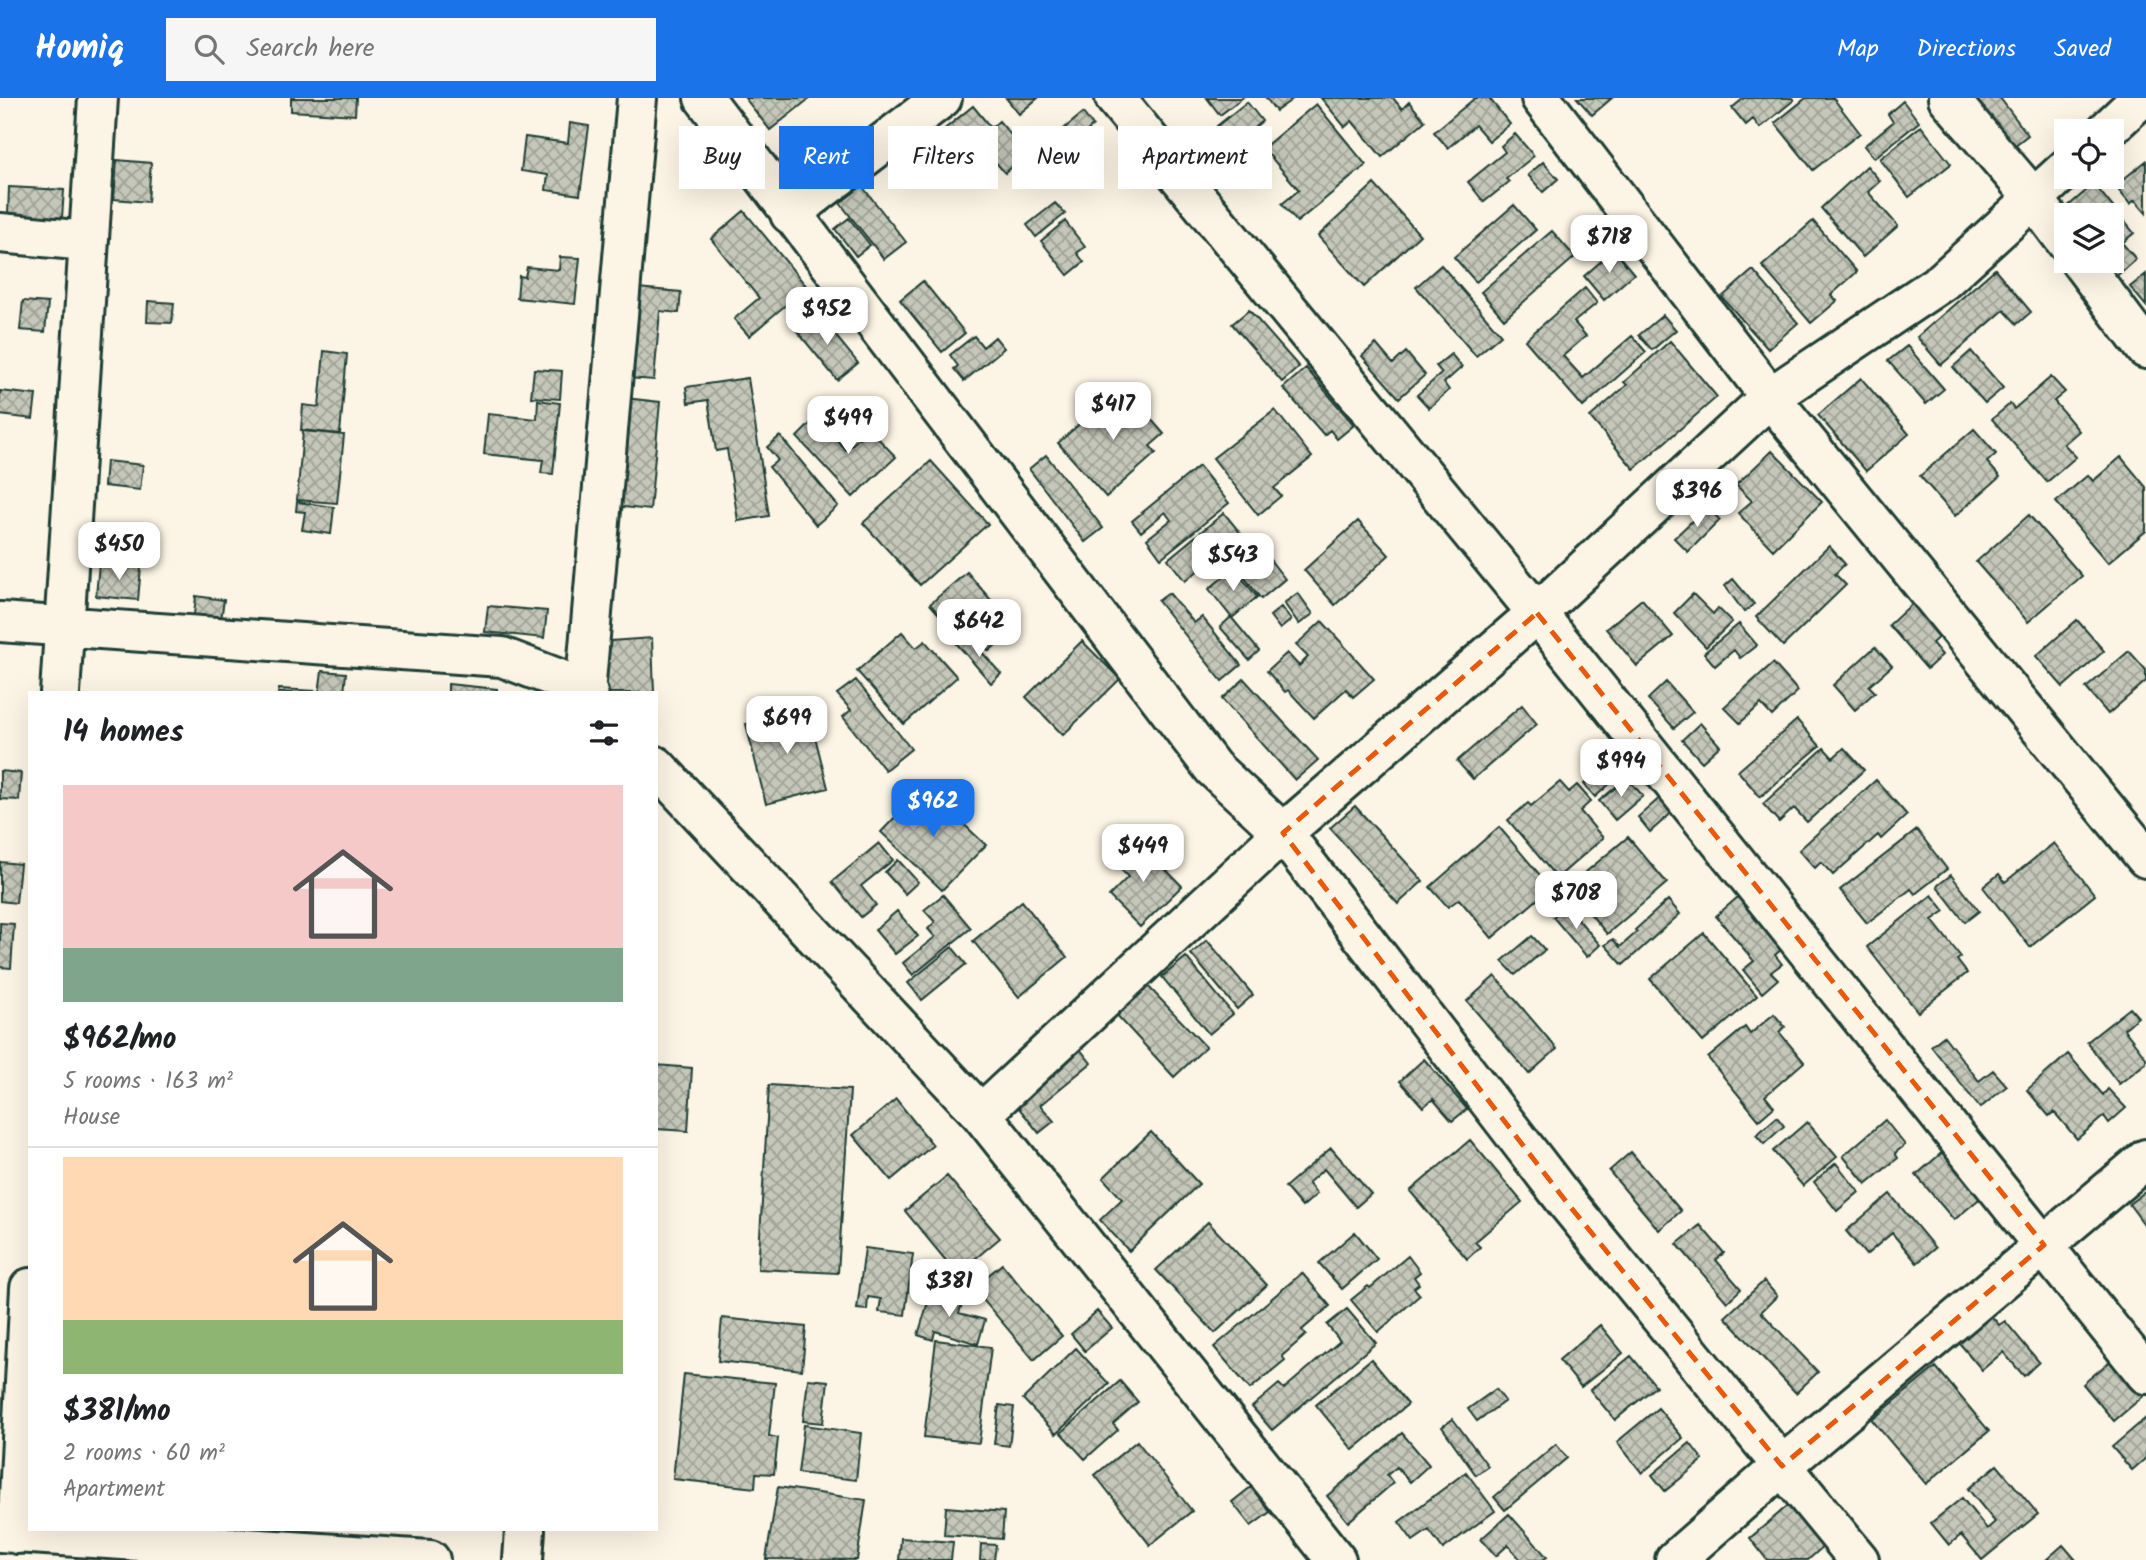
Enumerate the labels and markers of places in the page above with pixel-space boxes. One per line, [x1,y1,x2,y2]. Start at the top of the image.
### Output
pin: $718 [1568,216,1650,275]
pin: $952 [786,288,868,347]
pin: $417 [1072,382,1154,442]
pin: $499 [807,396,889,456]
pin: $396 [1656,470,1738,529]
pin: $450 [78,522,160,582]
pin: $543 [1192,533,1274,593]
pin: $642 [938,600,1020,659]
pin: $699 [746,696,828,756]
pin: $994 [1580,740,1662,799]
pin: $962 [892,780,974,839]
pin: $449 [1102,824,1184,884]
pin: $708 [1535,872,1617,931]
pin: $381 [908,1260,990,1319]

